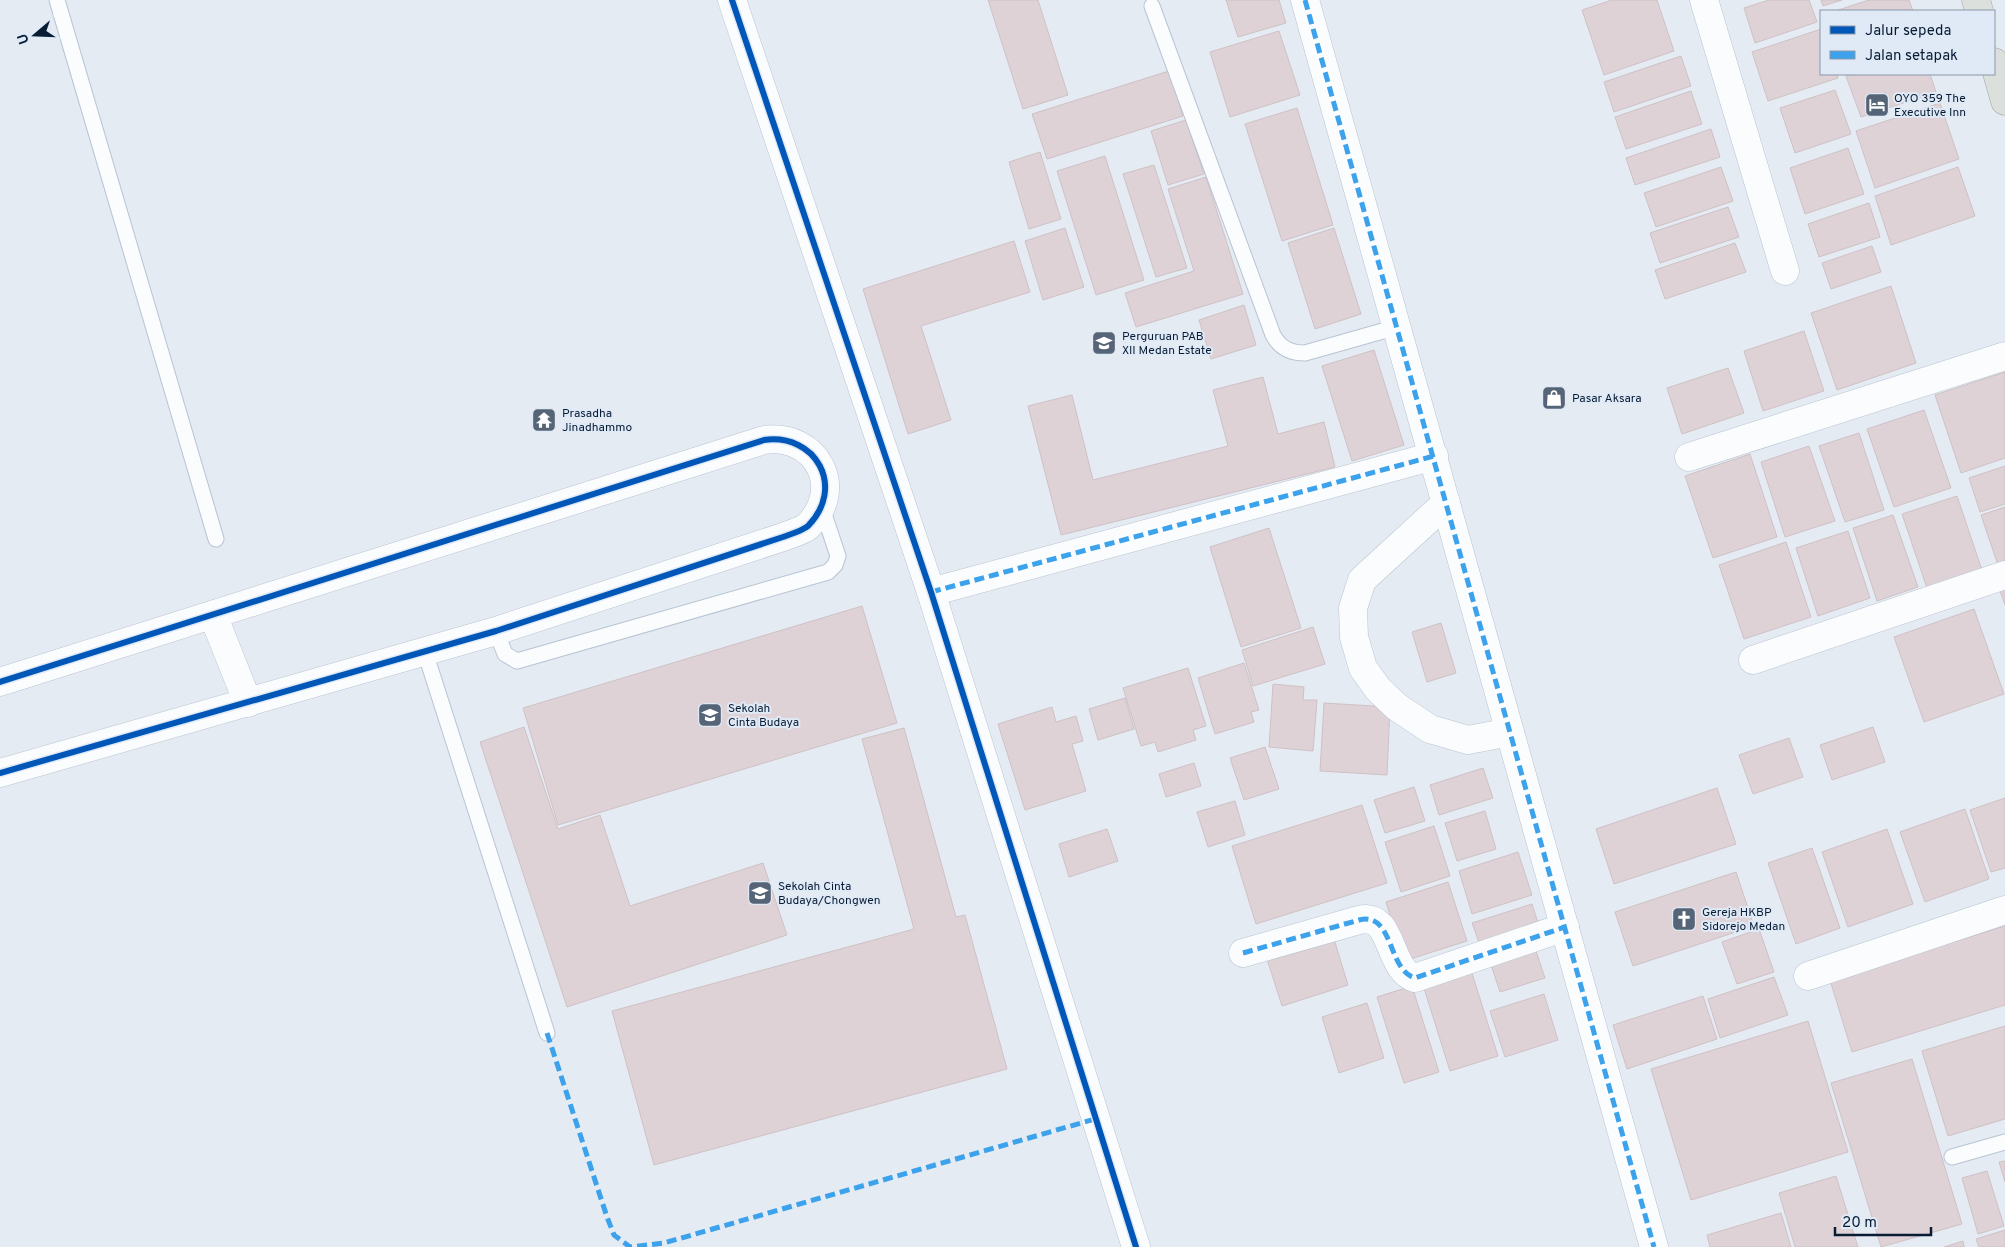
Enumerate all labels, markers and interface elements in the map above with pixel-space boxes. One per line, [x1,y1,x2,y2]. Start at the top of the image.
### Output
north arrow [10,10,60,60]
legend [1820,10,1995,75]
text: Jalur sepeda [1865,22,1951,41]
text: U [14,31,34,46]
text: Jalan setapak [1865,47,1958,66]
place label: OYO 359 The Executive Inn [1894,91,1966,121]
hotel icon: OYO 359 The Executive Inn [1864,92,1890,118]
place label: Perguruan PAB XII Medan Estate [1122,329,1212,359]
school or university icon: Perguruan PAB XII Medan Estate [1091,330,1117,356]
shop icon: Pasar Aksara [1541,385,1567,411]
place label: Pasar Aksara [1572,391,1642,407]
place label: Prasadha Jinadhammo [562,406,633,436]
temple icon: Prasadha Jinadhammo [531,407,557,433]
place label: Sekolah Cinta Budaya [728,701,799,731]
school or university icon: Sekolah Cinta Budaya [697,702,723,728]
place label: Sekolah Cinta Budaya/Chongwen [778,879,880,909]
school or university icon: Sekolah Cinta Budaya/Chongwen [747,880,773,906]
place label: Gereja HKBP Sidorejo Medan [1702,905,1785,935]
church icon: Gereja HKBP Sidorejo Medan [1671,906,1697,932]
scale bar [1835,1204,1931,1236]
text: 20 m [1842,1214,1877,1233]

